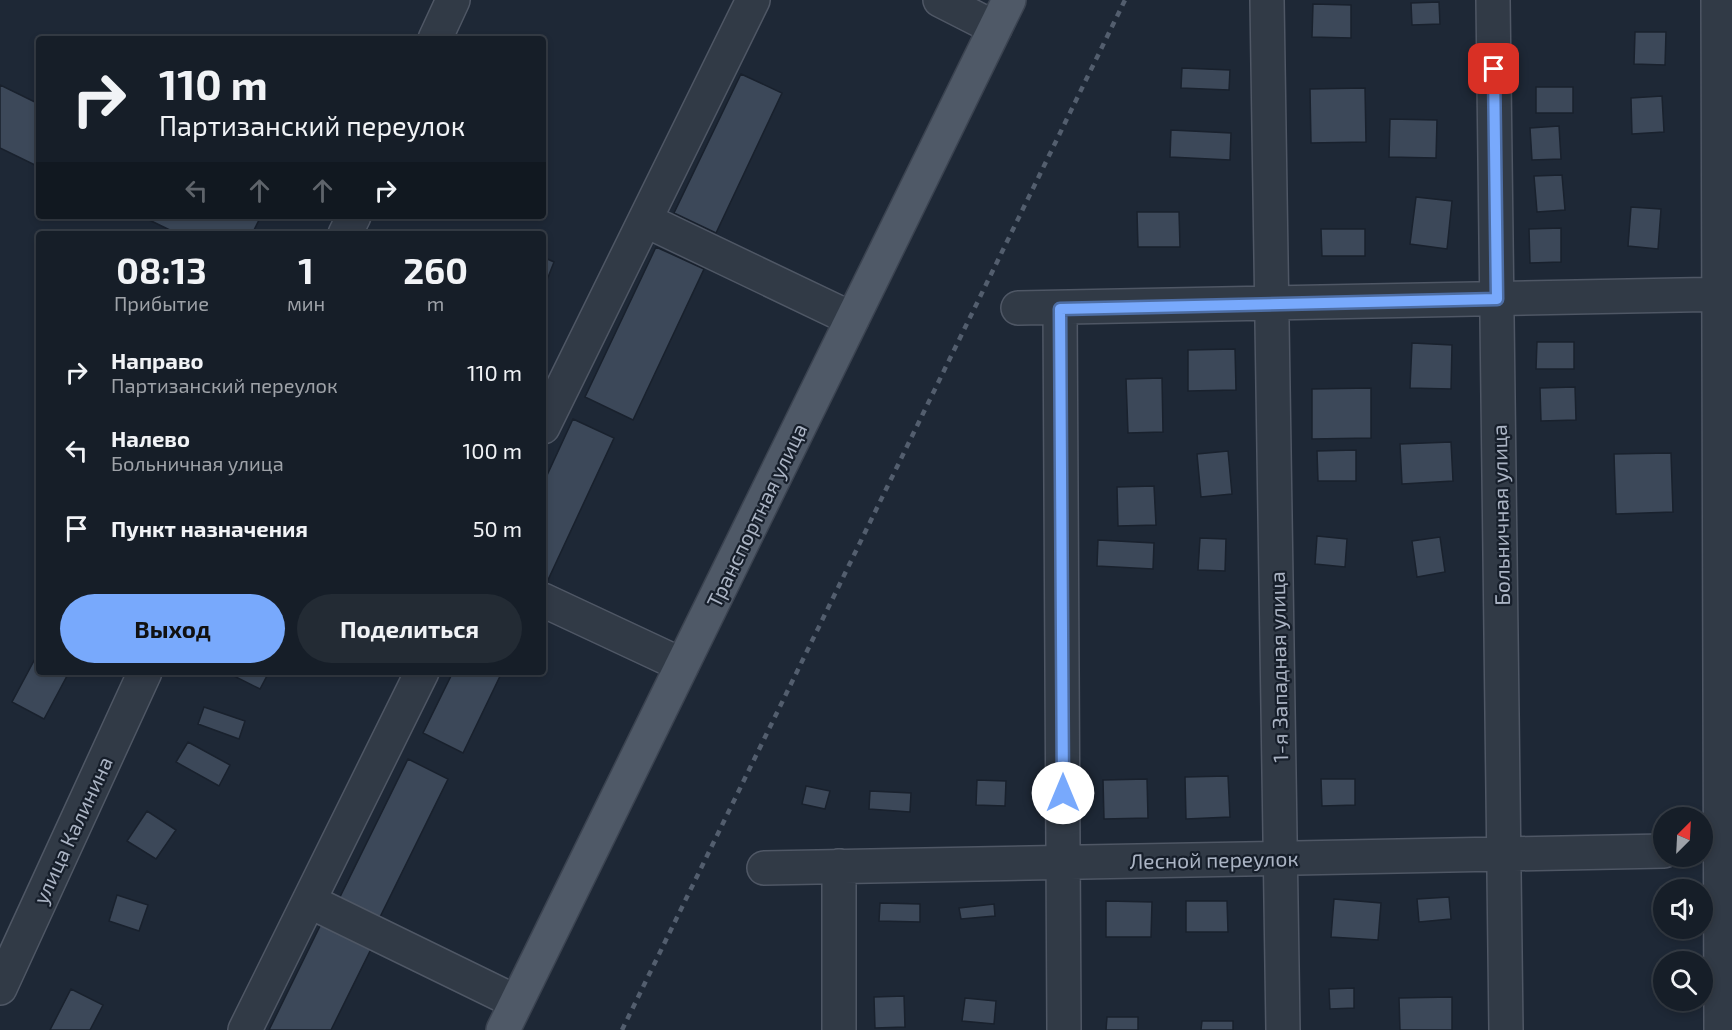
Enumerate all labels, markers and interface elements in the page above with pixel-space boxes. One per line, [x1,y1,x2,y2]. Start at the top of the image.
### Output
pin [1468,43,1519,94]
icon: arrive [1477,52,1510,85]
text: 110 m [159,58,268,108]
icon: right [60,60,138,138]
text: Партизанский переулок [159,109,465,141]
icon: left [180,174,213,207]
icon: ahead [243,174,276,207]
icon: ahead [306,174,339,207]
icon: right [369,174,402,207]
text: 08:13 [116,248,207,291]
text: 1 [298,248,314,291]
text: 260 [403,248,468,291]
text: Прибытие [114,291,209,315]
text: мин [287,291,325,315]
text: m [427,291,444,315]
text: Направо [111,347,204,373]
icon: right [60,356,93,389]
text: 110 m [467,359,522,385]
text: Партизанский переулок [111,373,338,397]
street label: Транспортная улица [701,419,812,612]
street label: Больничная улица [1486,424,1515,606]
text: Налево [111,425,190,451]
icon: left [60,434,93,467]
text: 100 m [463,437,522,463]
text: Больничная улица [111,451,284,475]
icon: arrive [60,512,93,545]
text: Пункт назначения [111,515,308,541]
text: 50 m [473,515,522,541]
street label: 1-я Западная улица [1264,571,1293,763]
button: Выход [60,594,285,663]
button: Поделиться [297,594,522,663]
street label: улица Калинина [27,752,118,908]
position arrow [1031,761,1095,825]
north arrow [1653,807,1713,867]
map controls [1653,807,1713,1011]
street label: Лесной переулок [1129,845,1299,874]
button: sound [1653,879,1713,939]
button: search [1653,951,1713,1011]

